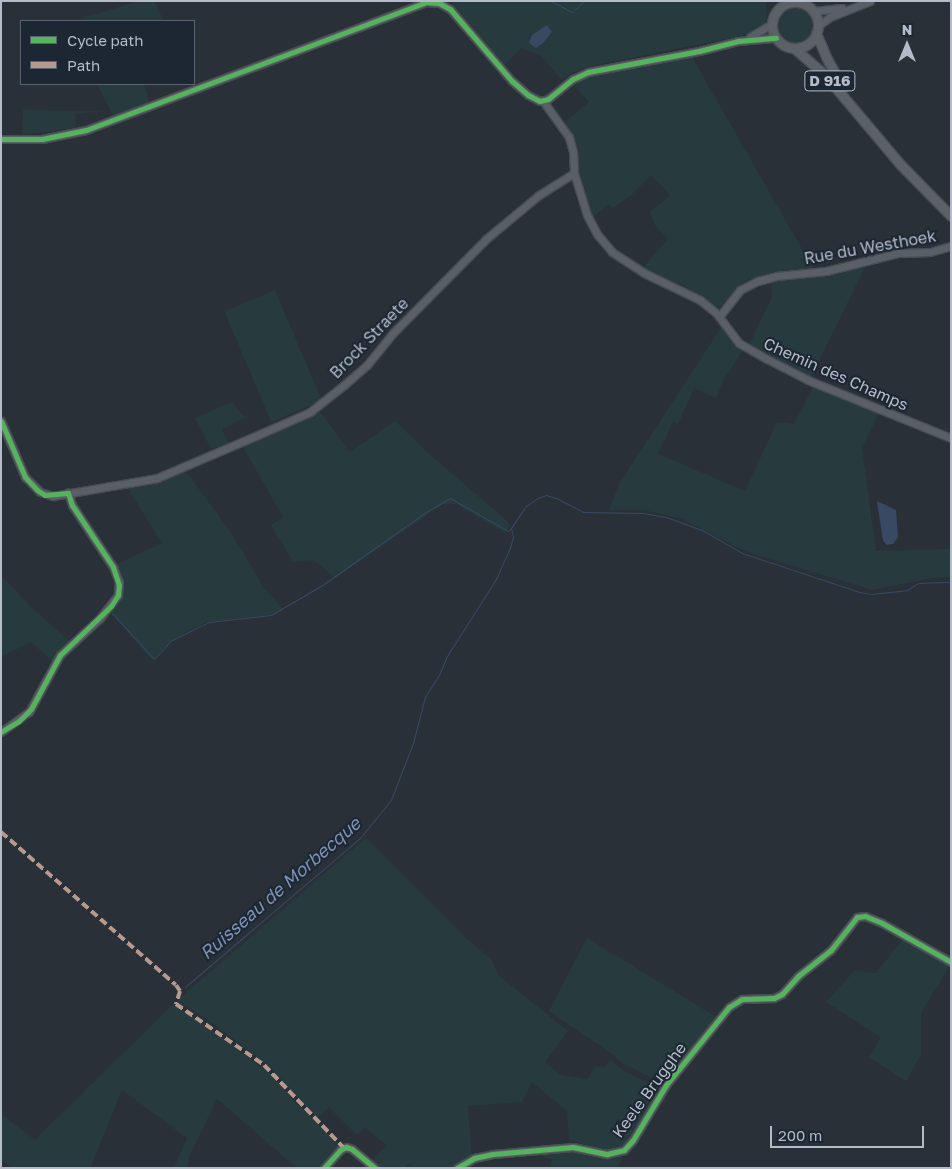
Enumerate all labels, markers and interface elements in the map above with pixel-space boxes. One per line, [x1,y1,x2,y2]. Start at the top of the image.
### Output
legend [20,20,195,85]
north arrow [882,20,932,70]
text: N [902,21,912,38]
text: Cycle path [67,31,143,49]
text: Path [67,56,100,74]
road number: D 916 [804,68,856,94]
street label: Rue du Westhoek [803,226,937,268]
street label: Brock Straete [326,294,412,382]
street label: Chemin des Champs [761,333,911,415]
water label: Ruisseau de Morbecque [195,812,365,964]
street label: Keele Brugghe [608,1039,690,1141]
scale bar [772,1116,926,1148]
text: 200 m [778,1126,822,1144]

